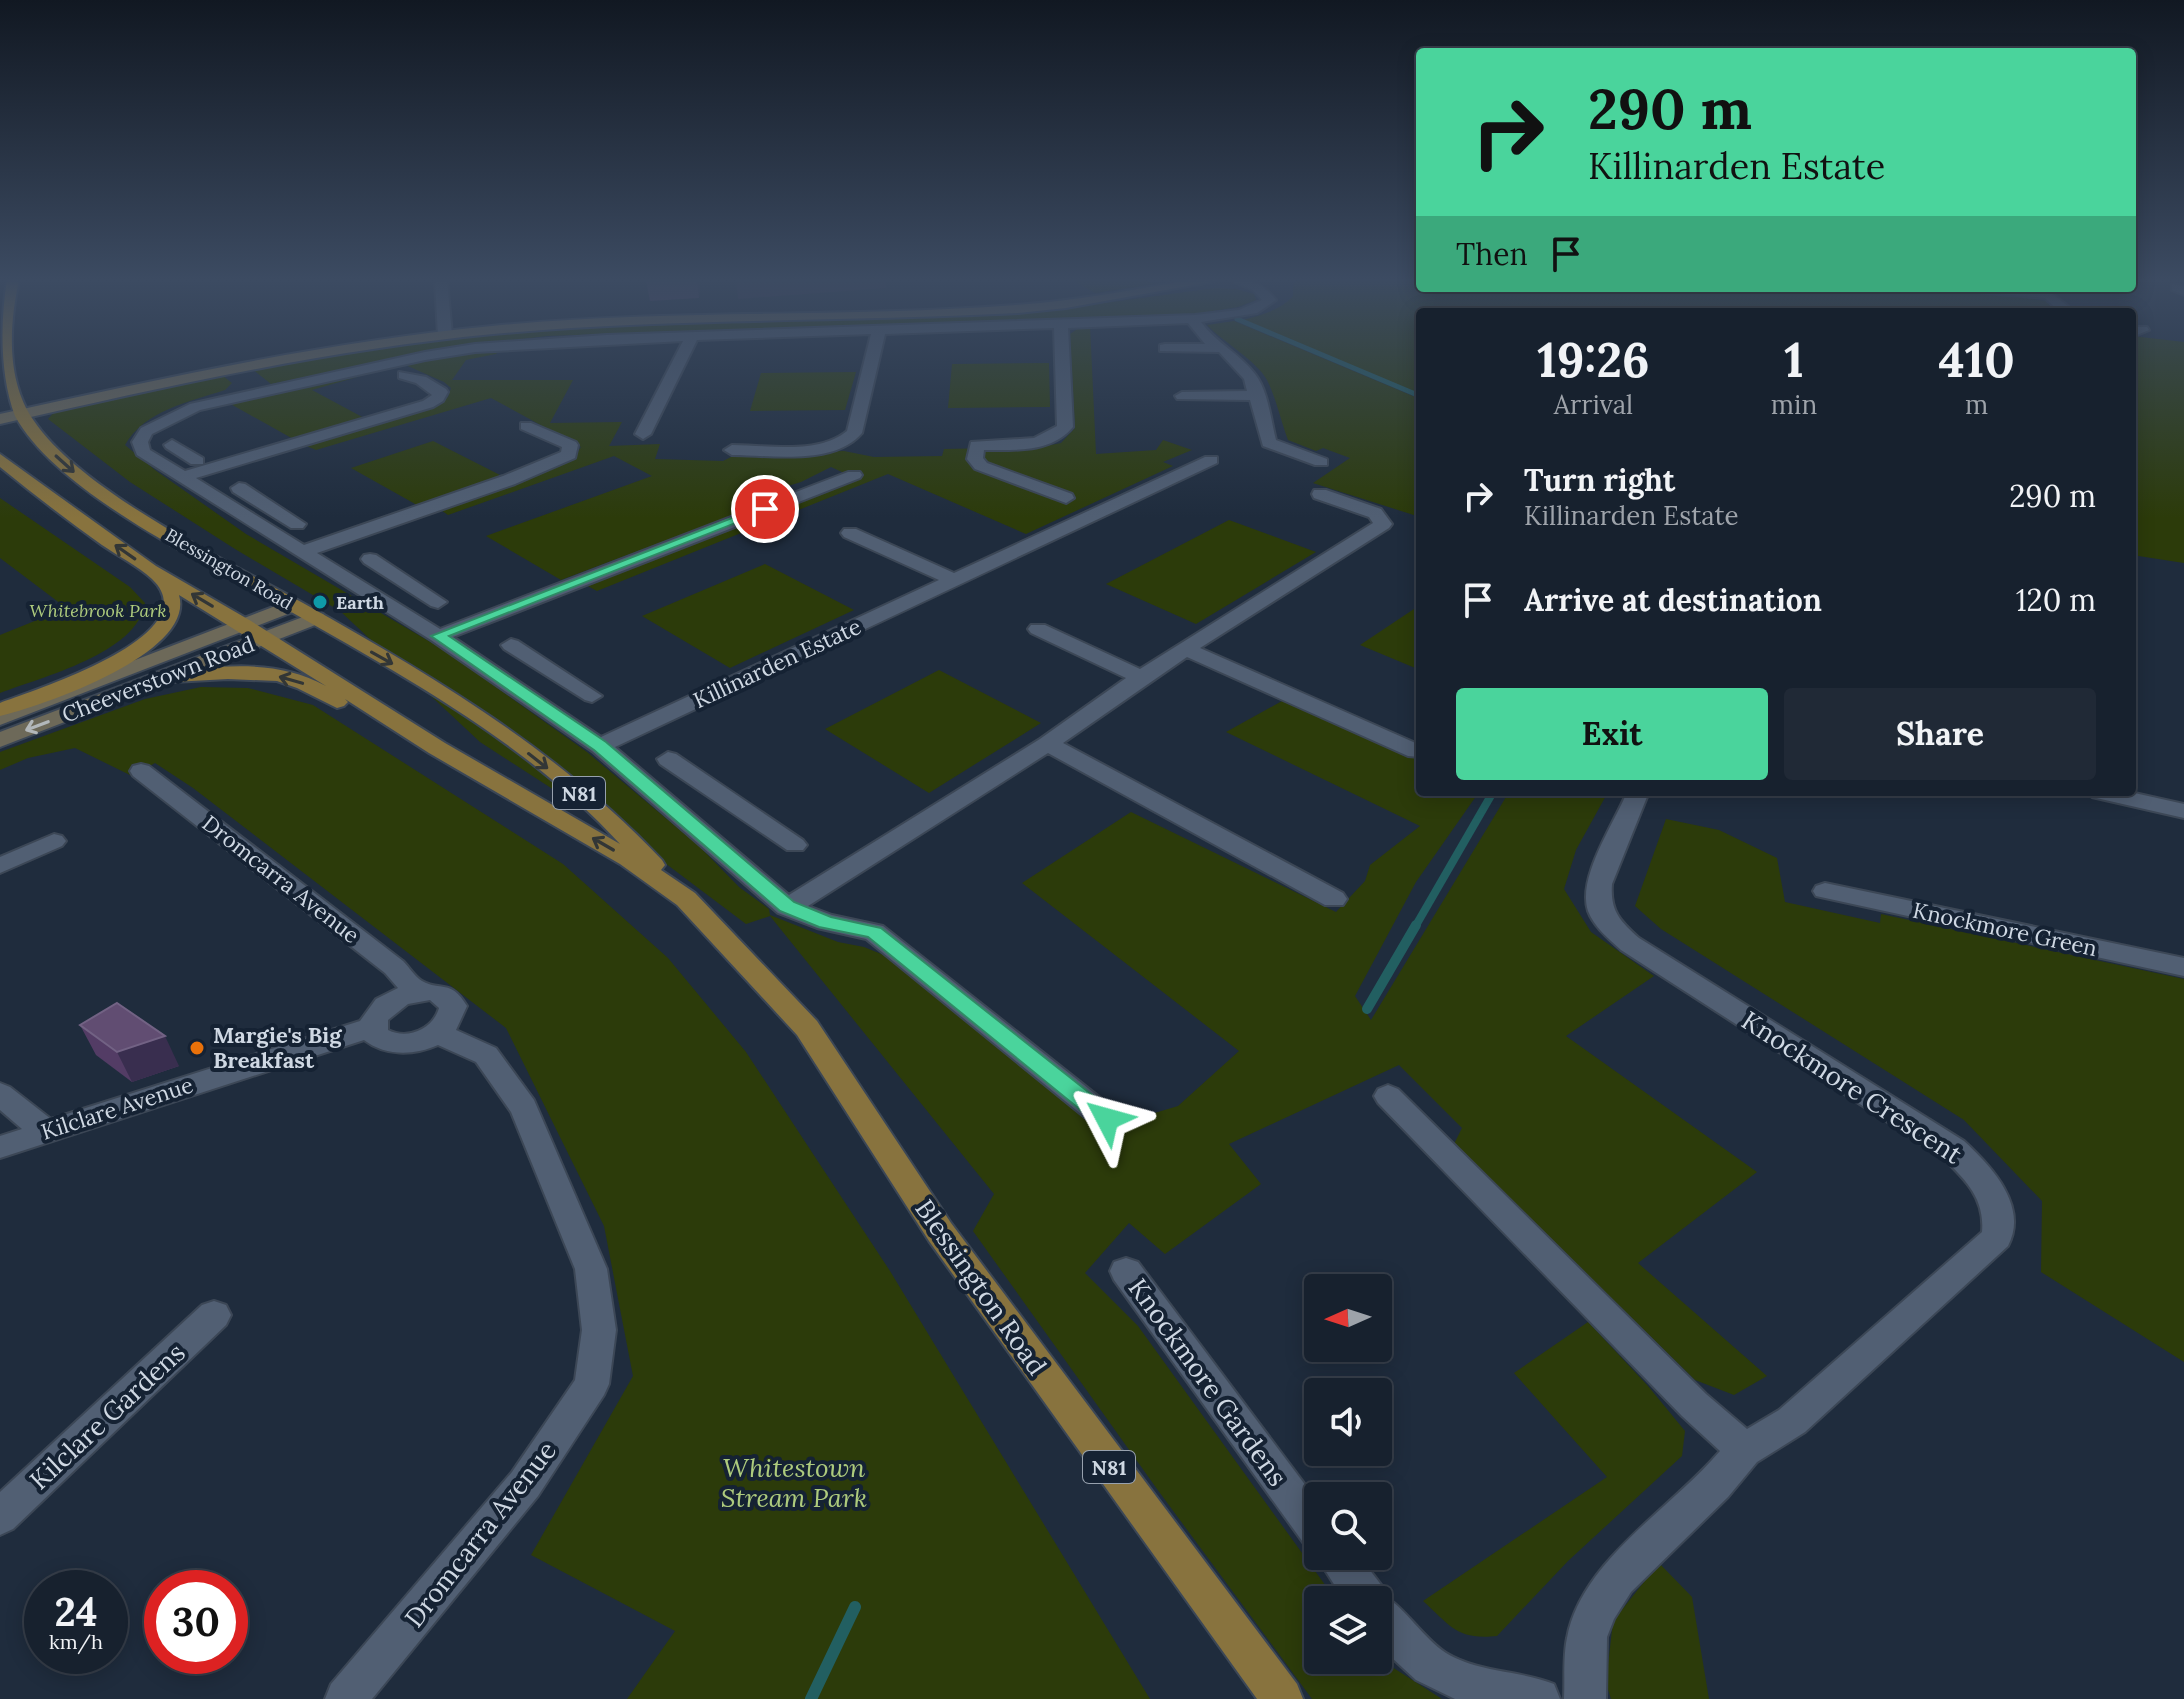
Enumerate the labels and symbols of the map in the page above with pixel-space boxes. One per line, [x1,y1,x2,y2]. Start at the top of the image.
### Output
one-way arrow [55,454,75,472]
pin [731,475,799,543]
street label: Blessington Road [161,523,297,615]
one-way arrow [115,544,137,560]
place label: Earth [336,591,384,614]
one-way arrow [191,592,214,608]
marker: Earth [311,593,329,611]
park label: Whitebrook Park [29,599,167,622]
street label: Killinarden Estate [689,612,865,714]
street label: Cheeverstown Road [58,629,258,729]
one-way arrow [370,651,394,666]
one-way arrow [279,672,304,686]
one-way arrow [25,720,50,734]
one-way arrow [527,753,548,770]
road number: N81 [553,777,605,809]
street label: Dromcarra Avenue [197,809,365,949]
one-way arrow [592,836,615,852]
street label: Knockmore Green [1910,896,2100,962]
street label: Knockmore Crescent [1736,1004,1968,1170]
place label: Margie's Big Breakfast [213,1021,342,1074]
marker: Margie's Big Breakfast [188,1039,206,1057]
street label: Kilclare Avenue [38,1070,197,1146]
position arrow [1065,1077,1149,1161]
street label: Blessington Road [908,1193,1054,1381]
street label: Knockmore Gardens [1122,1272,1294,1492]
north arrow [1304,1274,1392,1362]
street label: Kilclare Gardens [23,1336,191,1496]
street label: Dromcarra Avenue [397,1434,563,1634]
park label: Whitestown Stream Park [721,1451,867,1514]
road number: N81 [1083,1451,1135,1483]
speed limit sign: 30 [144,1570,248,1674]

